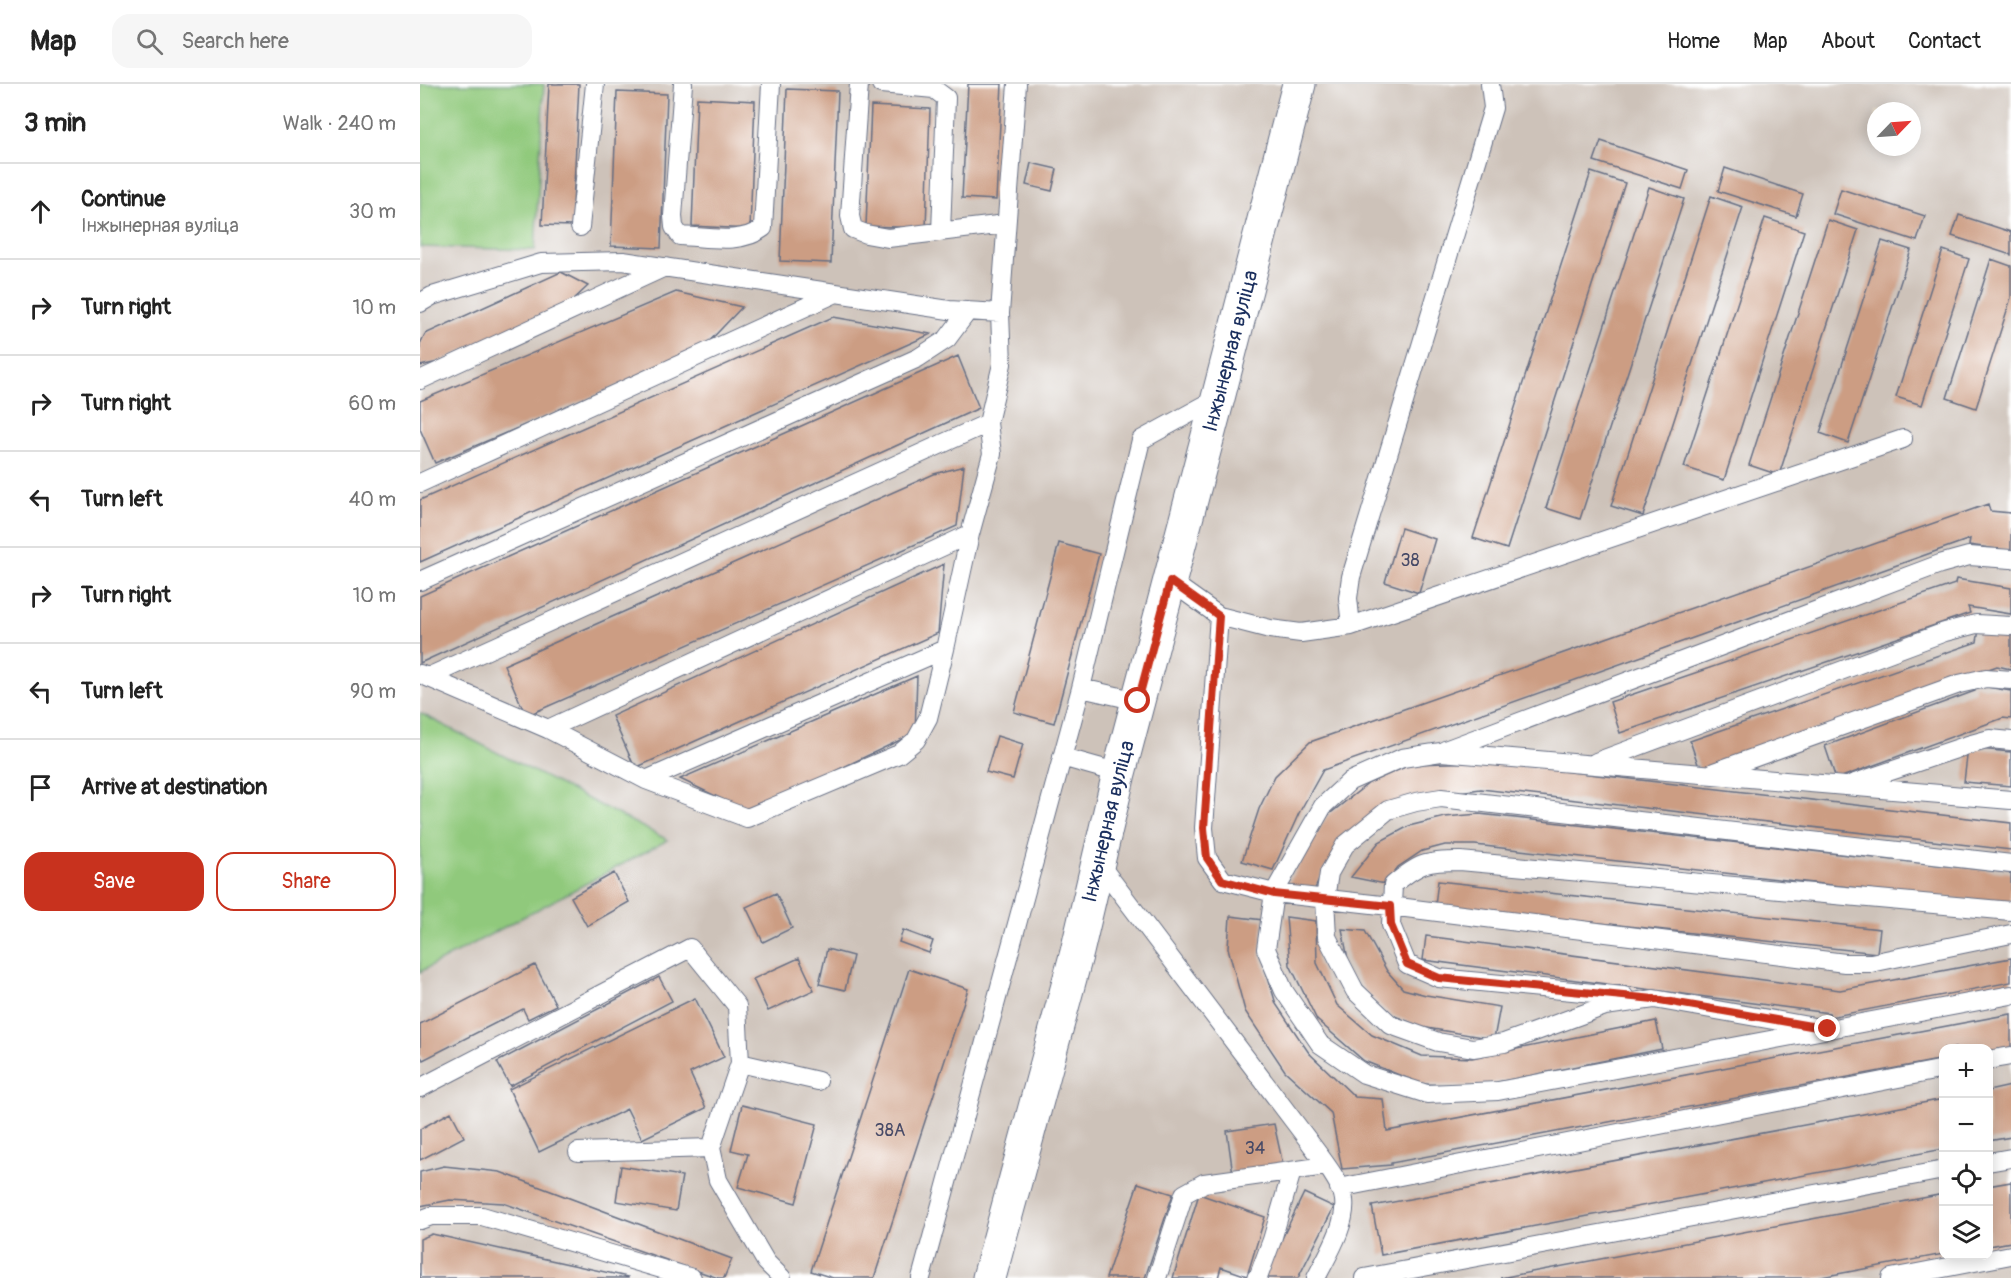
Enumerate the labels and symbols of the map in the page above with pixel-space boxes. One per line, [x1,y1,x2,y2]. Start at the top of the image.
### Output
north arrow [1867,102,1921,156]
street label: Інжынерная вуліца [1196,267,1264,435]
house number: 38 [1400,549,1420,572]
route start [1124,687,1150,713]
street label: Інжынерная вуліца [1076,737,1141,905]
route end [1814,1015,1840,1041]
house number: 38А [875,1119,906,1142]
house number: 34 [1245,1137,1266,1160]

